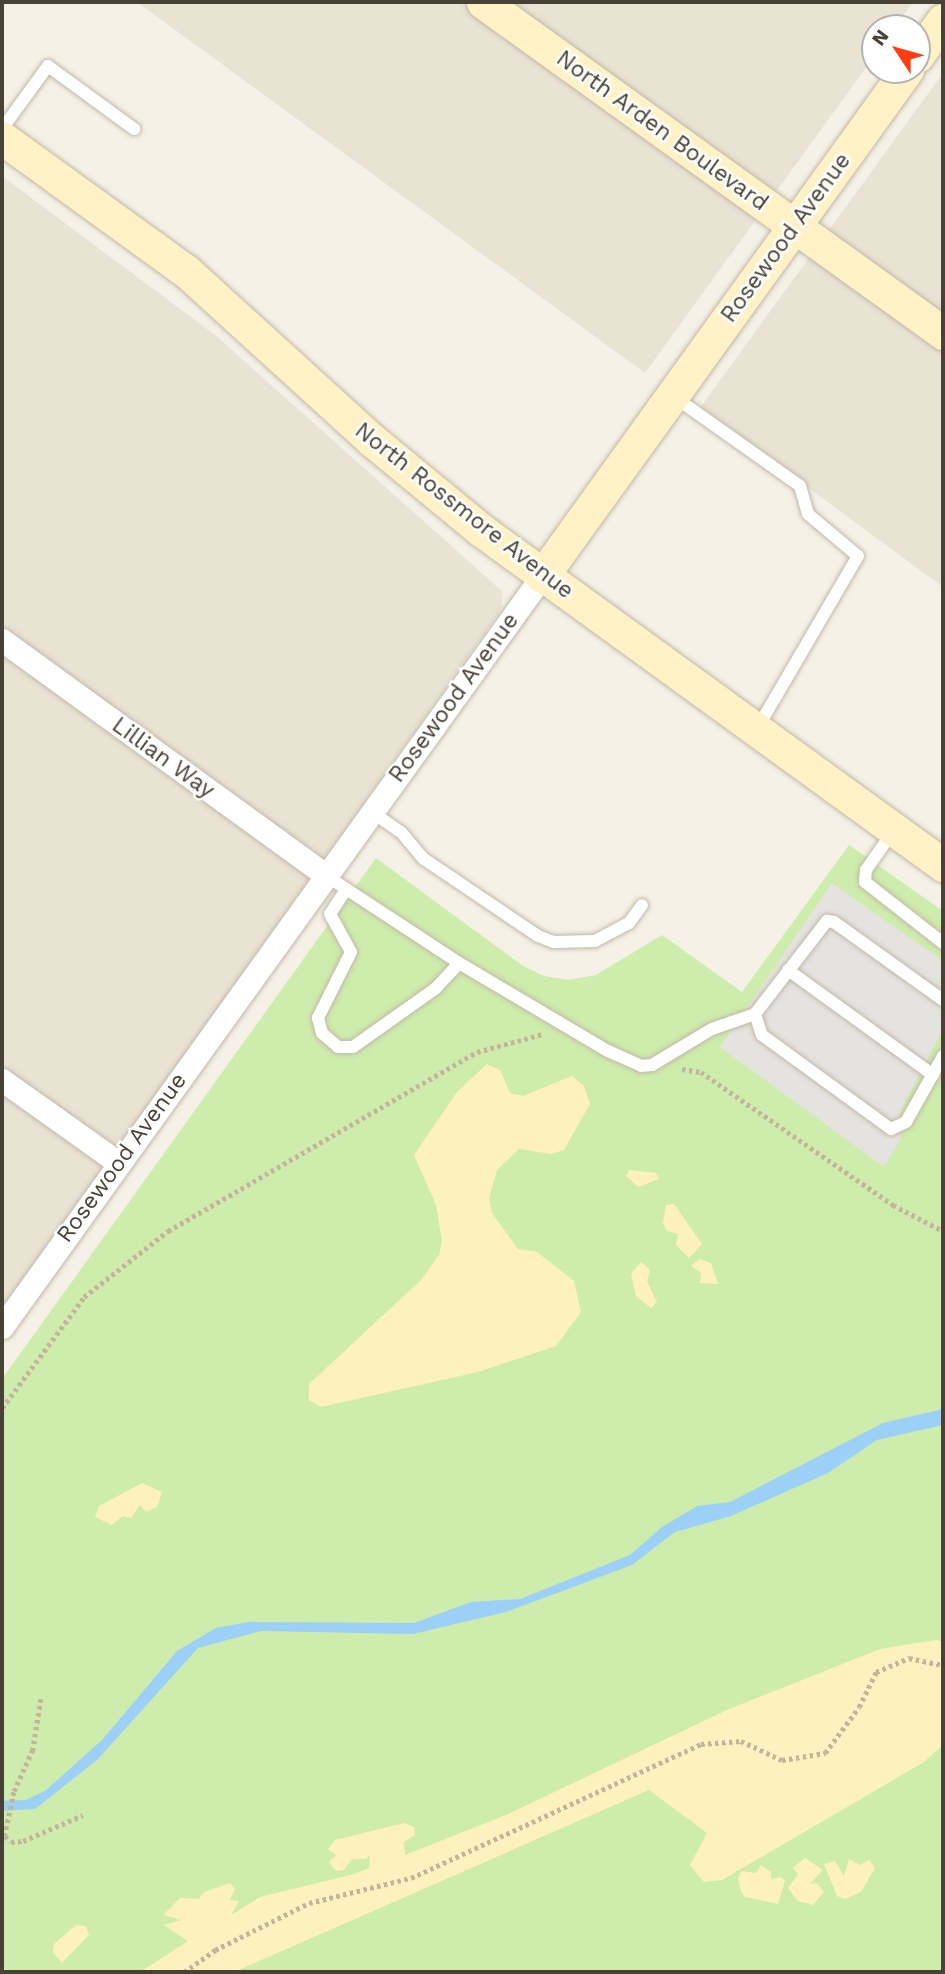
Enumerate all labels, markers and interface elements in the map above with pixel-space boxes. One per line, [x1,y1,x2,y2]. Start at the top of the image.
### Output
north arrow [861,14,931,84]
text: N [867,25,894,50]
street label: North Arden Boulevard [550,45,774,217]
street label: Rosewood Avenue [715,147,857,329]
street label: North Rossmore Avenue [349,417,579,605]
street label: Rosewood Avenue [383,607,525,789]
street label: Lillian Way [106,711,220,805]
street label: Rosewood Avenue [51,1067,193,1249]

